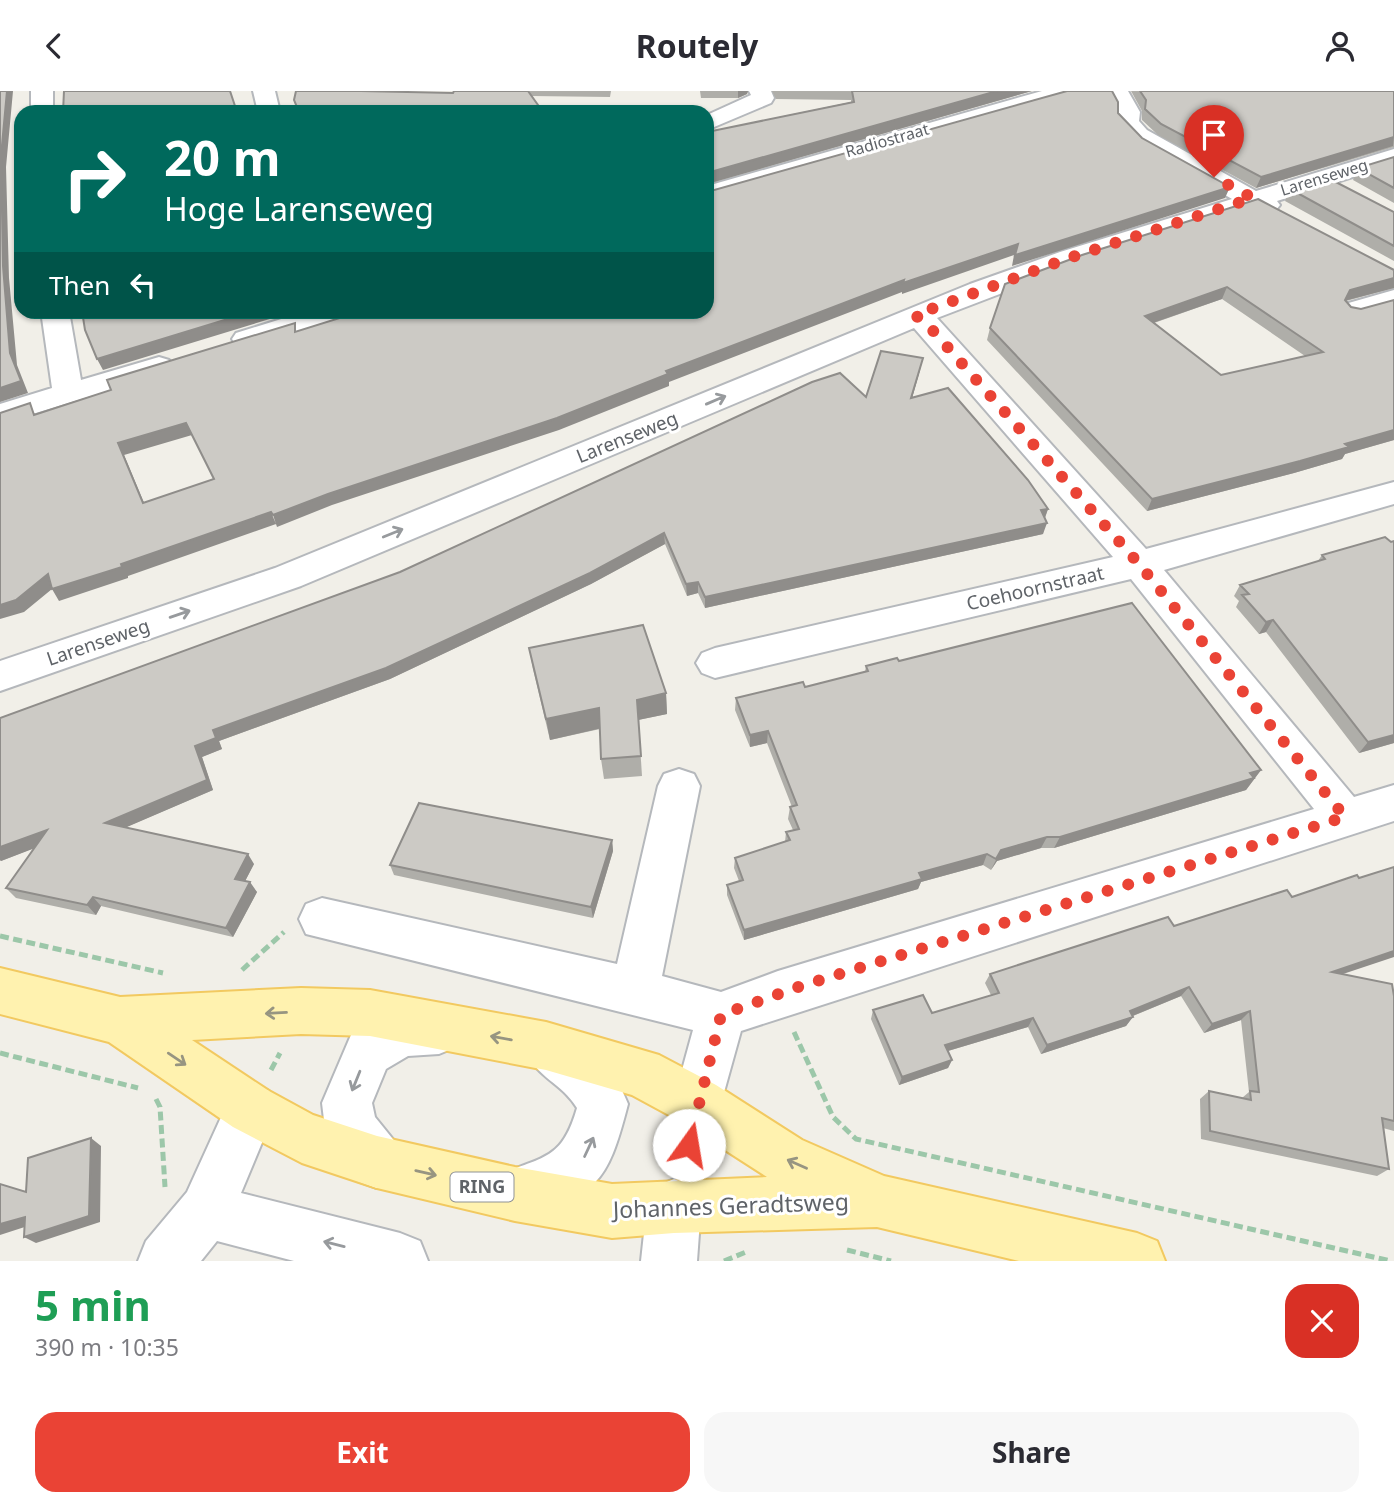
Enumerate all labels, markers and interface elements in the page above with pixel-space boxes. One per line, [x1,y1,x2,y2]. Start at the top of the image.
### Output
text: Routely [636,24,758,67]
icon: back [35,27,73,65]
icon: person [1321,27,1359,65]
pin [1184,105,1244,177]
icon: arrive [1195,116,1233,154]
street label: Radiostraat [843,118,932,162]
text: 20 m [164,124,281,190]
icon: right [49,133,140,224]
street label: Larenseweg [1278,153,1370,201]
text: Hoge Larenseweg [164,187,434,230]
icon: left [124,266,162,304]
text: Then [49,267,110,303]
one-way arrow [705,392,727,405]
street label: Larenseweg [572,405,682,469]
one-way arrow [382,526,403,539]
street label: Coehoornstraat [964,560,1106,616]
one-way arrow [169,607,191,619]
street label: Larenseweg [43,612,153,672]
one-way arrow [264,1006,287,1019]
one-way arrow [490,1031,513,1044]
one-way arrow [167,1052,186,1066]
one-way arrow [348,1070,361,1092]
position arrow [652,1108,726,1182]
one-way arrow [583,1137,596,1158]
one-way arrow [787,1157,808,1170]
one-way arrow [414,1167,437,1180]
road number: RING [450,1173,514,1202]
street label: Johannes Geradtsweg [610,1185,849,1225]
one-way arrow [323,1237,346,1250]
text: 5 min [35,1276,151,1333]
button: close [1285,1284,1359,1358]
text: 390 m · 10:35 [35,1331,179,1363]
button: Exit [35,1412,690,1492]
button: Share [704,1412,1359,1492]

